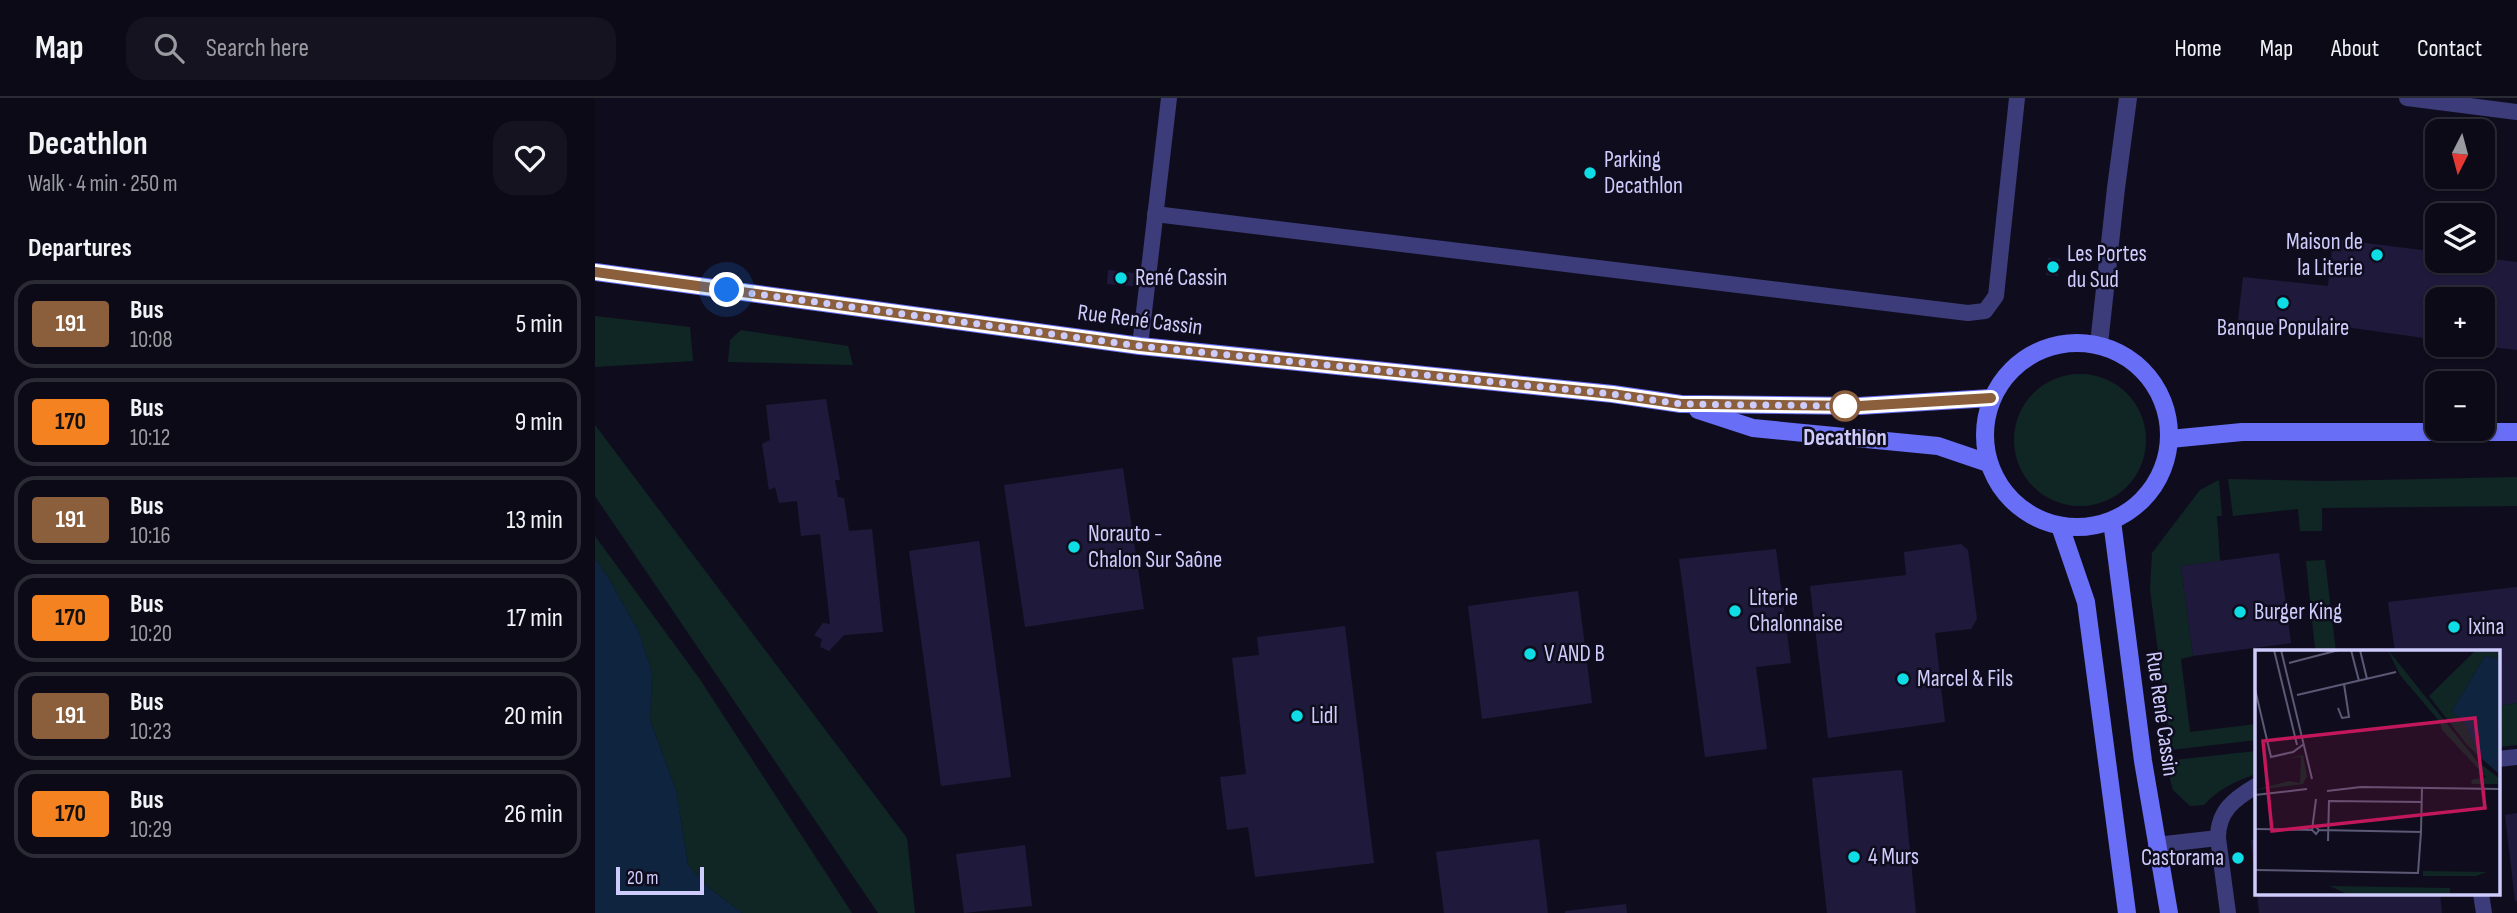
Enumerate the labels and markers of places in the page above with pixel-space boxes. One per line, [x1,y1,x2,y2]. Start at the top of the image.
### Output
place label: Parking Decathlon [1604,146,1683,200]
marker: Parking Decathlon [1582,165,1598,181]
place label: Maison de la Literie [2286,228,2363,282]
place label: Les Portes du Sud [2067,240,2147,294]
marker: Maison de la Literie [2369,247,2385,263]
marker: Les Portes du Sud [2045,259,2061,275]
place label: René Cassin [1135,264,1227,292]
marker: René Cassin [1113,270,1129,286]
marker: Banque Populaire [2275,295,2291,311]
place label: Banque Populaire [2217,314,2349,342]
marker: Decathlon [1830,391,1860,421]
place label: Decathlon [1803,424,1887,452]
place label: Norauto - Chalon Sur Saône [1088,520,1222,574]
marker: Norauto - Chalon Sur Saône [1066,539,1082,555]
place label: Literie Chalonnaise [1749,584,1843,638]
place label: Burger King [2254,598,2342,626]
marker: Literie Chalonnaise [1727,603,1743,619]
marker: Burger King [2232,604,2248,620]
place label: Ixina [2468,613,2504,641]
marker: Ixina [2446,619,2462,635]
place label: V AND B [1544,640,1605,668]
marker: V AND B [1522,646,1538,662]
place label: Marcel & Fils [1917,665,2013,693]
marker: Marcel & Fils [1895,671,1911,687]
place label: Lidl [1311,702,1338,730]
marker: Lidl [1289,708,1305,724]
place label: 4 Murs [1868,843,1919,871]
place label: Castorama [2141,844,2224,872]
marker: 4 Murs [1846,849,1862,865]
marker: Castorama [2230,850,2246,866]

